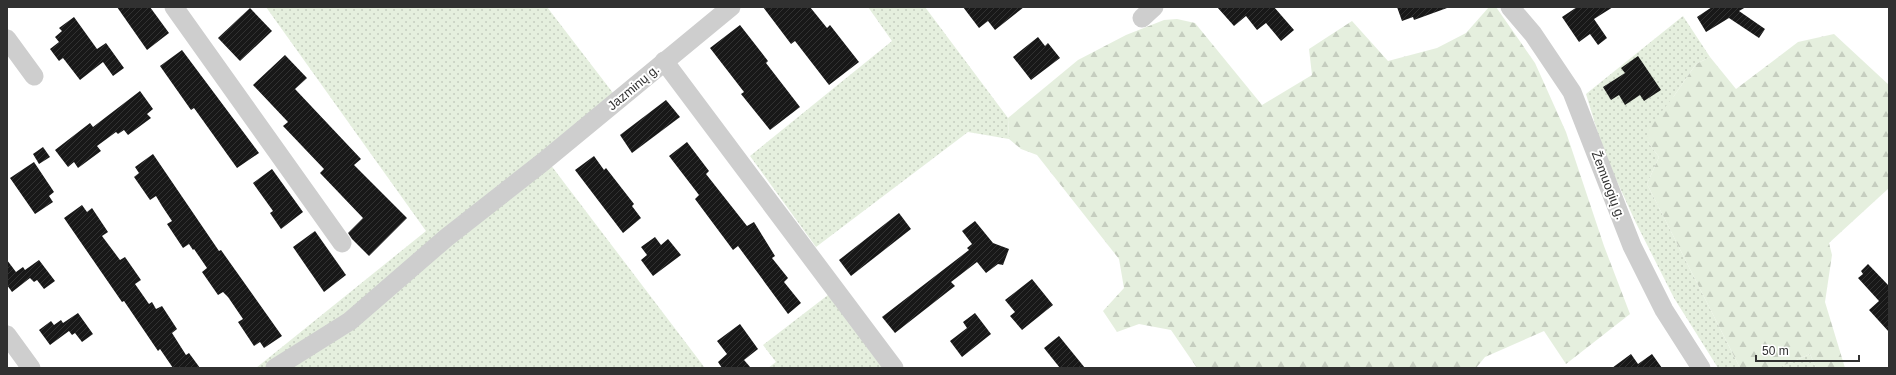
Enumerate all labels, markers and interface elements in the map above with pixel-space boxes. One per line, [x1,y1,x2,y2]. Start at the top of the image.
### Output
street label: Jazminų g. [604,61,662,113]
street label: Žemuogių g. [1589,149,1628,222]
scale bar [1756,337,1859,363]
text: 50 m [1762,344,1789,358]

